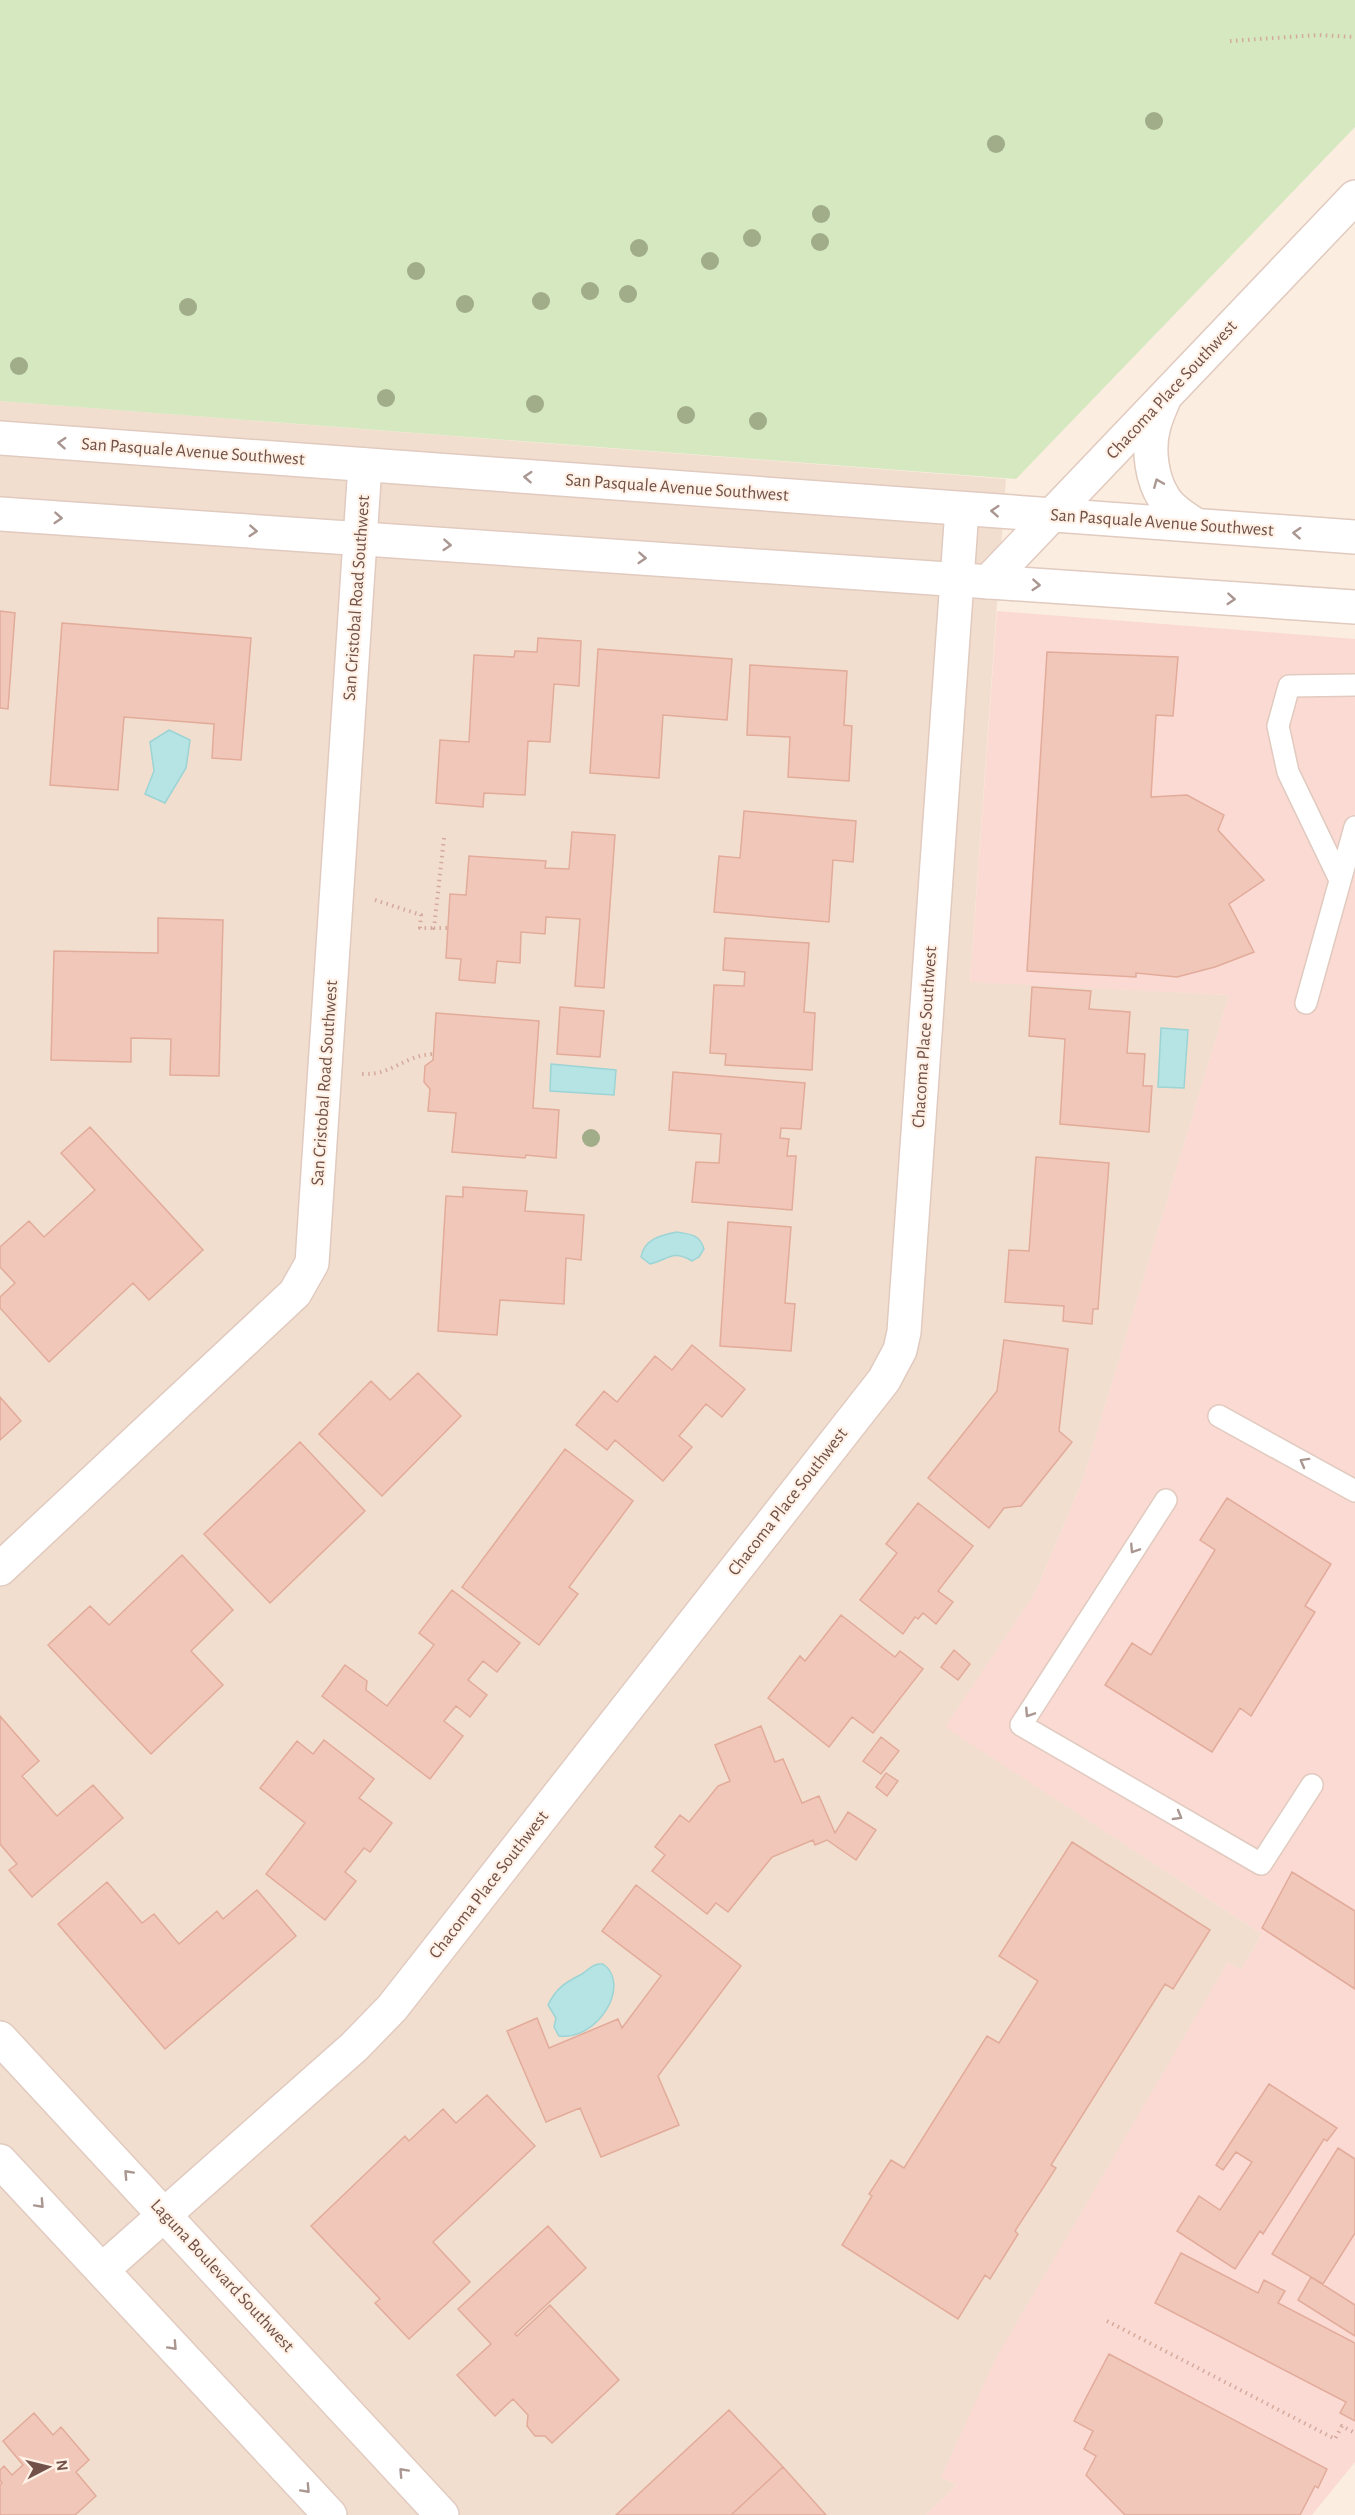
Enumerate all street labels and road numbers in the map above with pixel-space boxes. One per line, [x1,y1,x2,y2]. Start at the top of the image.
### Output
street label: Chacoma Place Southwest [1103,317,1241,463]
street label: San Pasquale Avenue Southwest [81,435,305,469]
street label: San Pasquale Avenue Southwest [565,471,789,505]
street label: San Cristobal Road Southwest [341,494,373,701]
street label: San Pasquale Avenue Southwest [1050,506,1274,540]
street label: Chacoma Place Southwest [910,945,940,1128]
street label: San Cristobal Road Southwest [309,979,341,1186]
street label: Chacoma Place Southwest [725,1425,851,1579]
street label: Chacoma Place Southwest [426,1808,552,1962]
street label: Laguna Boulevard Southwest [147,2196,297,2356]

